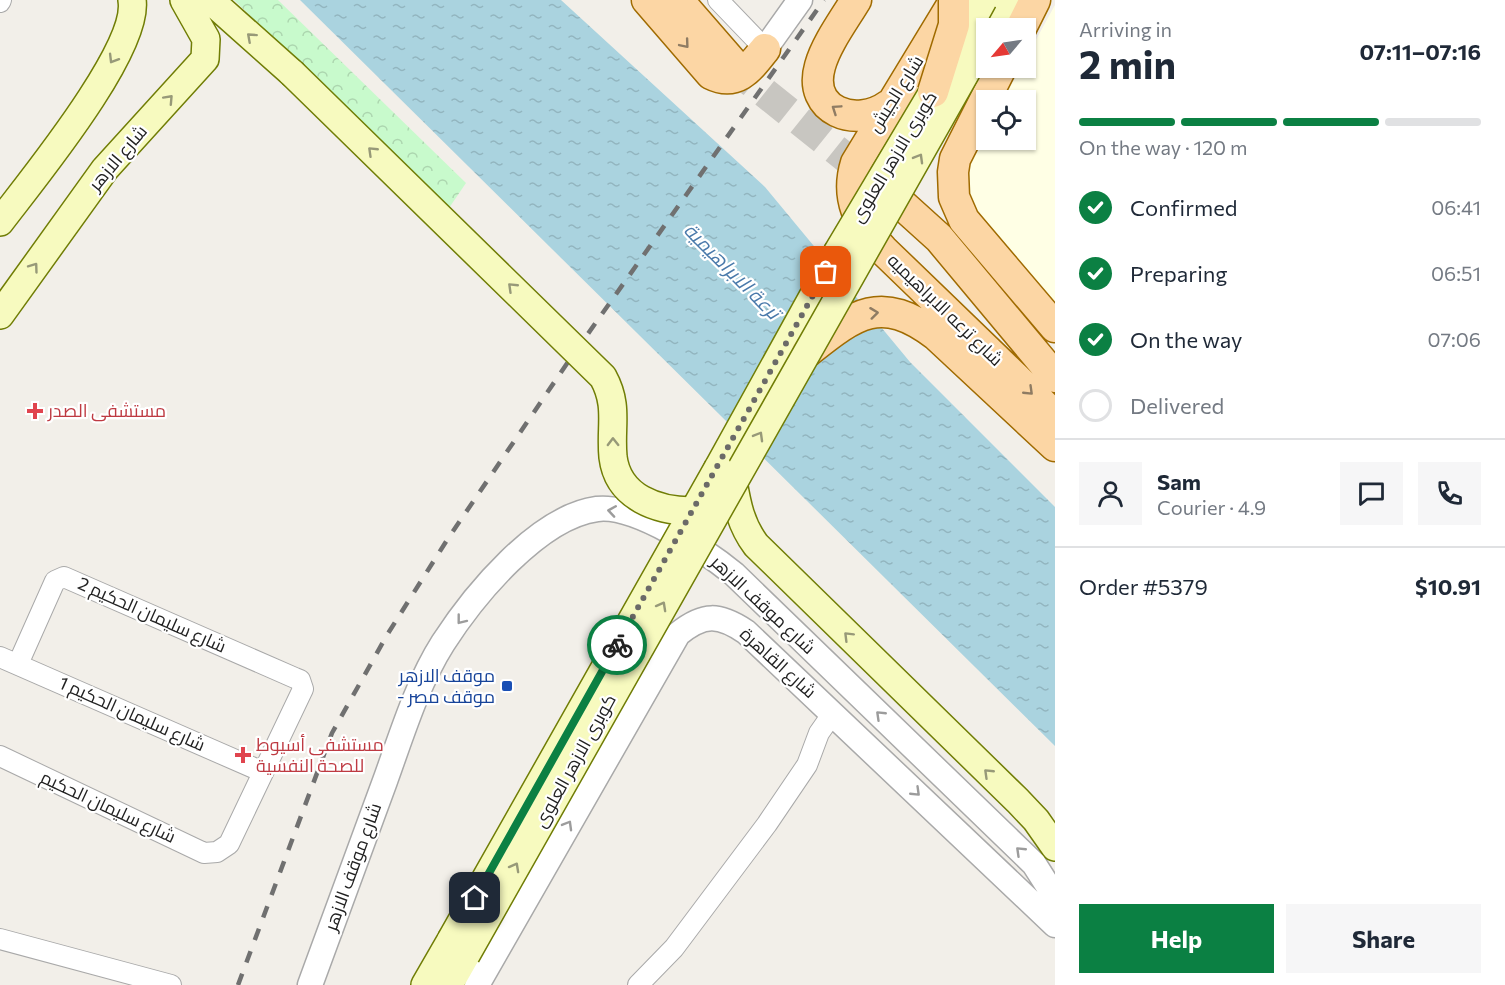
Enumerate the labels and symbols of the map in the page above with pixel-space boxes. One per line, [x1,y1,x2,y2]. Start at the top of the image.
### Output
north arrow [976,18,1036,78]
one-way arrow [247,33,258,44]
one-way arrow [678,37,689,48]
street label: شارع الجيش [863,51,929,137]
one-way arrow [109,53,120,63]
street label: كوبرى الازهر العلوى [845,87,942,227]
one-way arrow [162,96,173,107]
one-way arrow [832,105,843,116]
street label: شارع الازهر [83,120,153,197]
one-way arrow [369,148,380,159]
one-way arrow [912,154,923,164]
water label: ترعة الابراهيمية [679,217,788,327]
pin [800,246,851,297]
street label: شارع ترعه الابراهيميه [882,249,1008,371]
one-way arrow [27,262,38,273]
one-way arrow [509,284,520,295]
one-way arrow [869,307,879,320]
one-way arrow [1021,383,1032,394]
place label: مستشفى الصدر [47,399,166,422]
marker: مستشفى الصدر [26,402,44,420]
one-way arrow [751,432,763,442]
one-way arrow [607,437,619,446]
one-way arrow [607,505,616,517]
street label: شارع موقف الازهر [705,550,820,660]
street label: شارع سليمان الحكيم 2 [74,571,230,659]
one-way arrow [655,601,667,612]
one-way arrow [457,613,468,624]
courier [587,615,647,675]
street label: شارع القاهرة [735,622,821,704]
one-way arrow [845,632,856,643]
place label: موقف الازهر - موقف مصر [397,664,495,708]
street label: شارع سليمان الحكيم 1 [55,671,209,757]
marker: موقف الازهر - موقف مصر [500,679,514,693]
street label: كوبرى الازهر العلوى [528,690,621,832]
one-way arrow [876,711,886,722]
place label: مستشفى أسيوط للصحة النفسية [256,733,384,776]
marker: مستشفى أسيوط للصحة النفسية [234,746,252,764]
street label: شارع سليمان الحكيم [37,765,179,849]
one-way arrow [984,769,995,780]
one-way arrow [909,785,920,796]
street label: شارع موقف الازهر [318,800,387,935]
one-way arrow [561,821,573,831]
one-way arrow [1016,847,1027,858]
one-way arrow [508,863,519,873]
pin [449,872,500,923]

